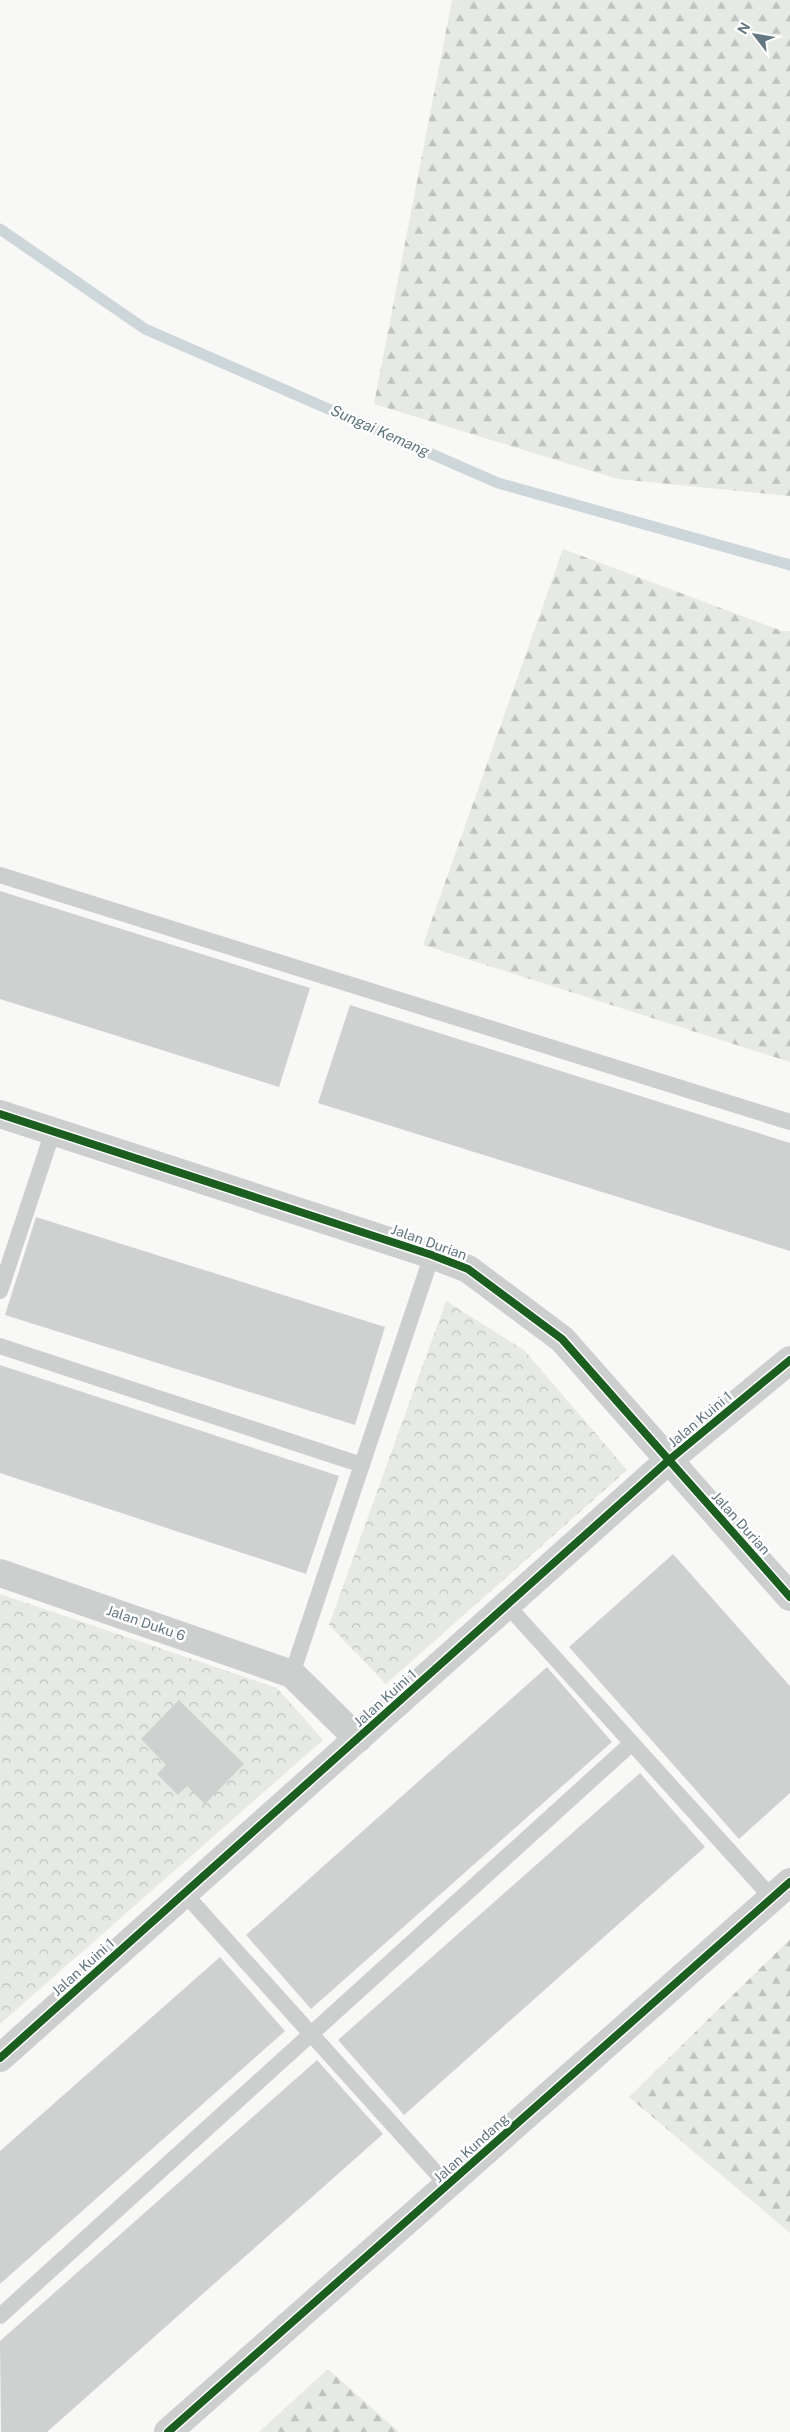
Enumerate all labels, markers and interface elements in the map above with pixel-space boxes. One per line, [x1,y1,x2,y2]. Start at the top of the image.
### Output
north arrow [730,10,780,60]
text: N [734,19,754,37]
water label: Sungai Kemang [328,401,432,460]
street label: Jalan Durian [389,1221,469,1263]
street label: Jalan Kuini 1 [665,1388,735,1450]
street label: Jalan Durian [709,1488,773,1558]
street label: Jalan Duku 6 [104,1602,188,1644]
street label: Jalan Kuini 1 [351,1666,419,1730]
street label: Jalan Kuini 1 [49,1935,117,1999]
street label: Jalan Kundang [430,2110,512,2186]

